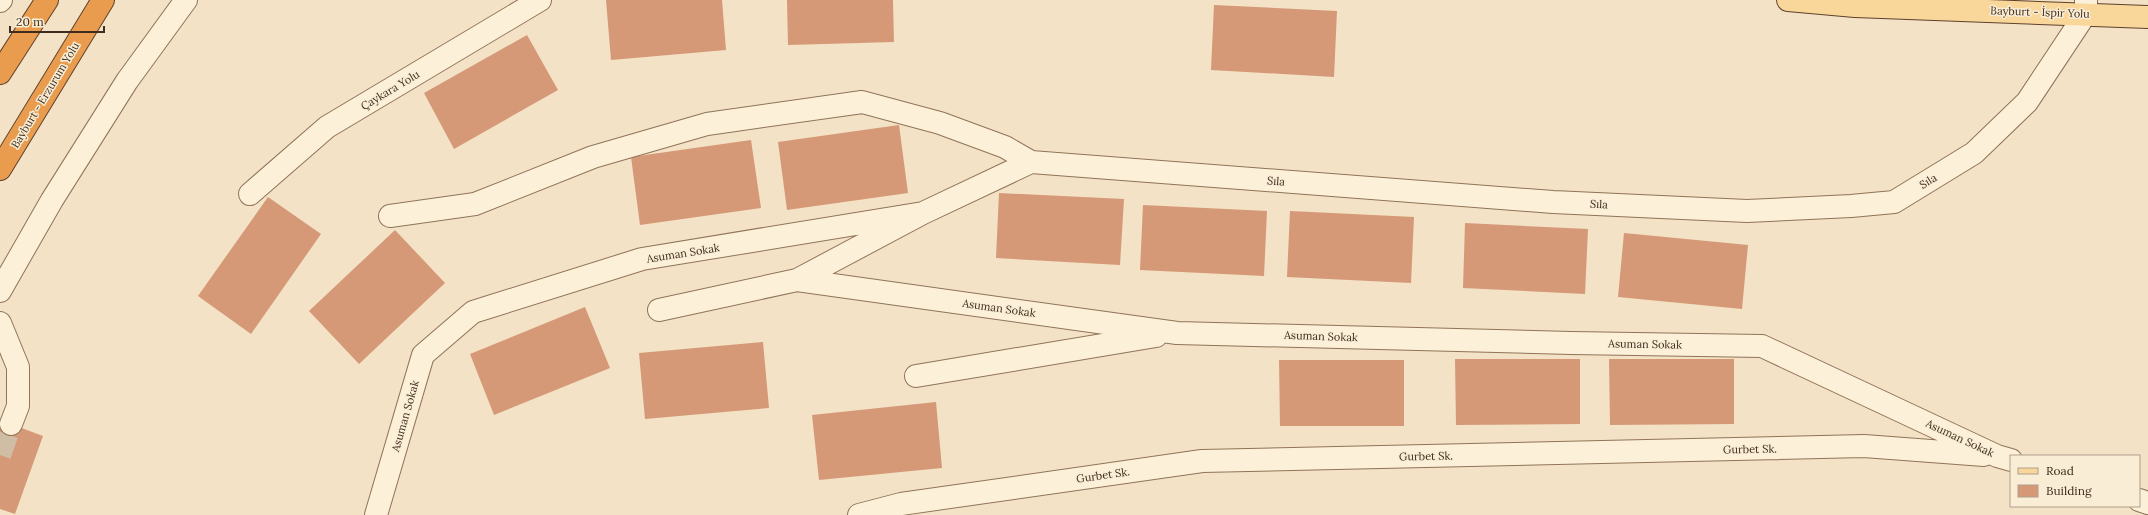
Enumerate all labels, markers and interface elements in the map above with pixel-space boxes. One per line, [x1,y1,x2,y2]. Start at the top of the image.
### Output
street label: Bayburt - İspir Yolu [1990,2,2090,21]
scale bar [10,8,104,34]
text: 20 m [16,14,44,29]
street label: Bayburt - Erzurum Yolu [8,39,82,151]
street label: Çaykara Yolu [358,67,422,113]
street label: Sıla [1917,170,1940,192]
street label: Sıla [1267,173,1286,189]
street label: Sıla [1590,197,1609,211]
street label: Asuman Sokak [644,240,721,266]
street label: Asuman Sokak [960,296,1037,320]
street label: Asuman Sokak [1283,328,1358,344]
street label: Asuman Sokak [1607,336,1682,352]
street label: Asuman Sokak [388,379,422,454]
street label: Asuman Sokak [1923,416,1996,460]
street label: Gurbet Sk. [1723,442,1777,456]
street label: Gurbet Sk. [1399,449,1453,463]
legend [2010,455,2140,507]
text: Road [2046,463,2074,478]
street label: Gurbet Sk. [1075,464,1131,486]
text: Building [2046,483,2092,498]

